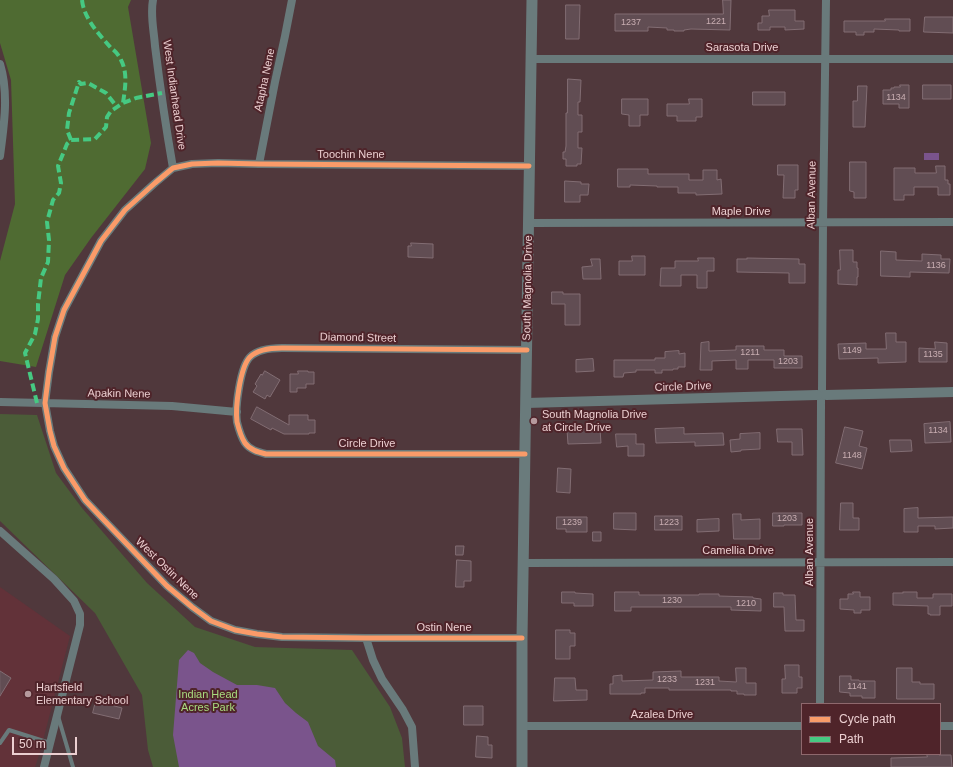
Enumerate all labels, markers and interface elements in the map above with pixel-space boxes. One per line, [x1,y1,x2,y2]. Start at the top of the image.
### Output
house number: 1221 [706,17,726,27]
house number: 1237 [621,18,641,28]
street label: West Indianhead Drive [160,39,188,151]
street label: Sarasota Drive [706,41,778,55]
street label: Atapha Nene [252,47,278,113]
house number: 1134 [886,93,906,103]
street label: Toochin Nene [317,148,385,162]
street label: Alban Avenue [805,161,819,229]
street label: Maple Drive [712,205,770,219]
street label: South Magnolia Drive [520,235,536,341]
house number: 1136 [926,261,946,271]
street label: Diamond Street [320,331,396,345]
house number: 1149 [842,346,862,356]
house number: 1211 [740,348,760,358]
house number: 1135 [923,350,943,360]
house number: 1203 [778,357,798,367]
street label: Circle Drive [654,379,712,395]
street label: Apakin Nene [87,387,151,401]
place label: South Magnolia Drive at Circle Drive [542,408,647,434]
marker: South Magnolia Drive at Circle Drive [529,416,539,426]
house number: 1134 [928,426,948,436]
street label: Circle Drive [339,437,395,451]
house number: 1148 [842,451,862,461]
house number: 1203 [777,514,797,524]
house number: 1239 [562,518,582,528]
house number: 1223 [659,518,679,528]
street label: Alban Avenue [803,518,817,586]
street label: West Ostin Nene [133,535,201,603]
street label: Camellia Drive [702,544,774,558]
house number: 1230 [662,596,682,606]
house number: 1210 [736,599,756,609]
street label: Ostin Nene [416,621,472,635]
house number: 1233 [657,675,677,685]
house number: 1231 [695,678,715,688]
place label: Hartsfield Elementary School [36,681,128,707]
house number: 1141 [847,682,867,692]
park label: Indian Head Acres Park [178,688,238,714]
marker: Hartsfield Elementary School [23,689,33,699]
legend [801,703,941,755]
street label: Azalea Drive [631,708,693,722]
text: Cycle path [839,712,896,726]
scale bar [14,729,79,755]
text: Path [839,732,864,746]
text: 50 m [19,737,46,751]

